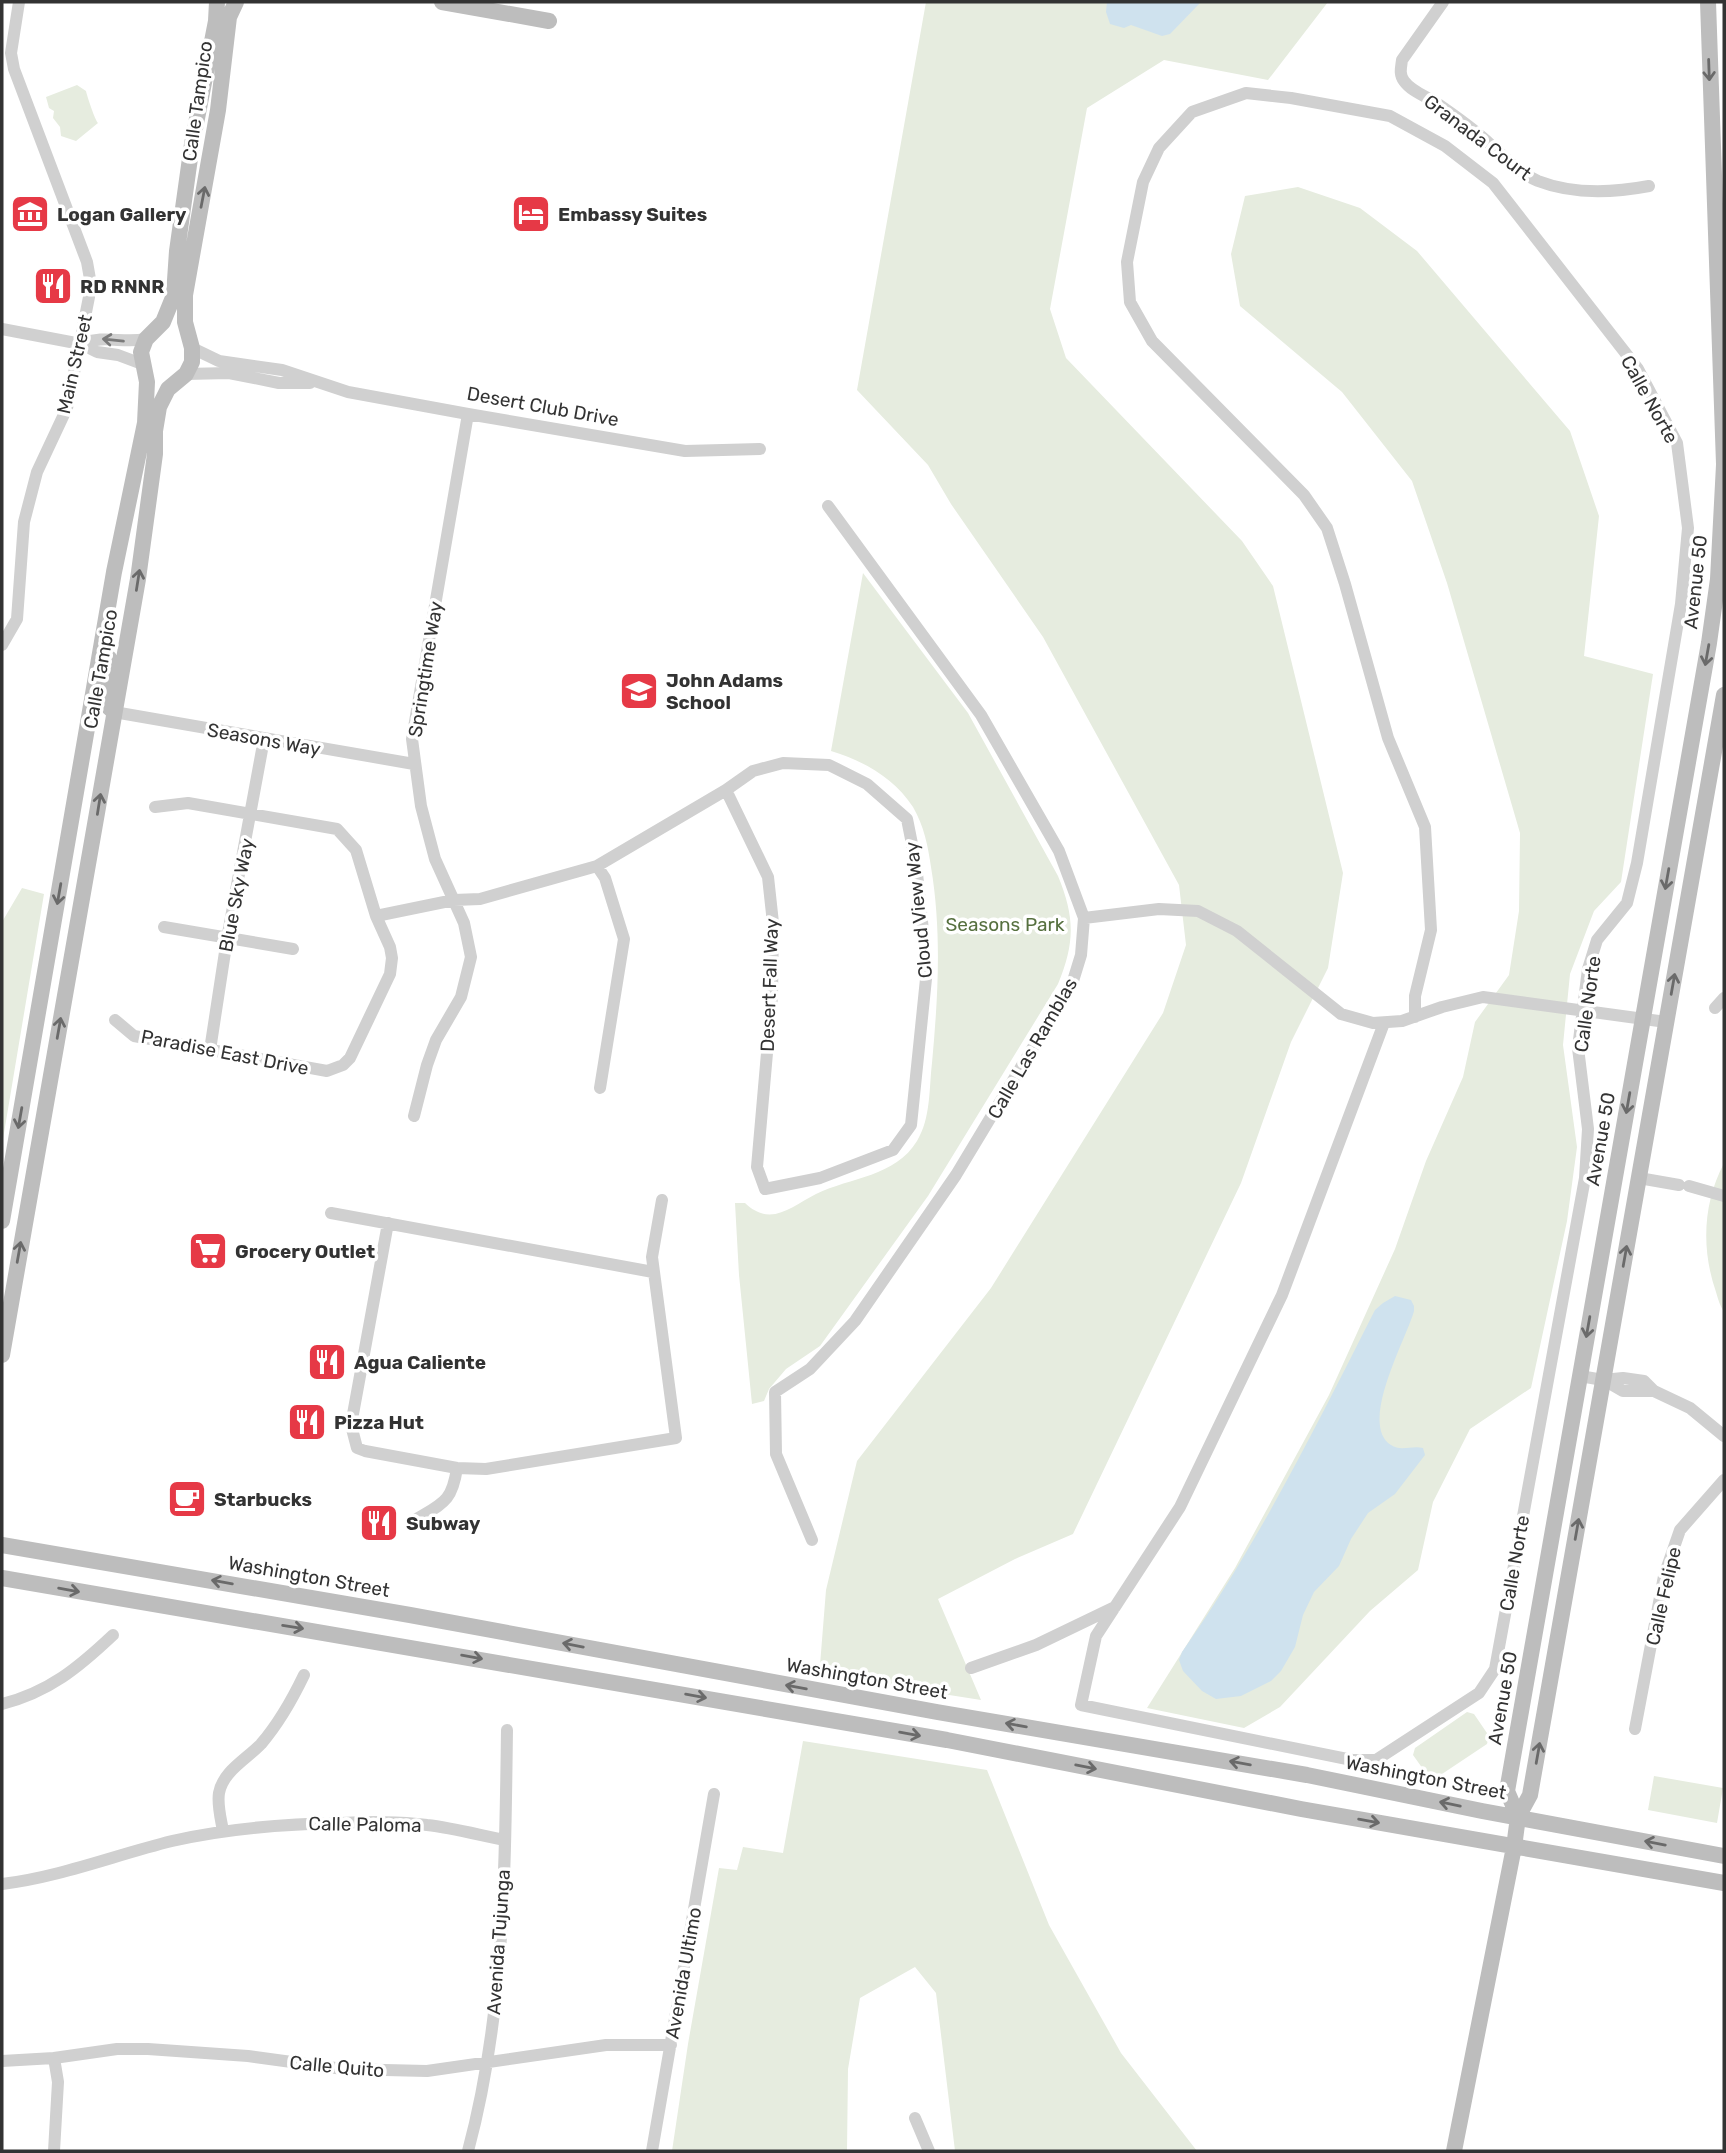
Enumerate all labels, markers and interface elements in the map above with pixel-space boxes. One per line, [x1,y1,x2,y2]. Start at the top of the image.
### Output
street label: Calle Tampico [178,39,217,163]
one-way arrow [1703,58,1716,81]
street label: Granada Court [1419,90,1536,186]
one-way arrow [197,186,211,209]
museum icon: Logan Gallery [9,193,51,235]
hotel icon: Embassy Suites [510,193,552,235]
place label: Logan Gallery [57,203,187,226]
place label: Embassy Suites [558,203,707,226]
restaurant icon: RD RNNR [32,265,74,307]
place label: RD RNNR [80,275,164,298]
street label: Main Street [52,312,97,416]
one-way arrow [102,333,125,346]
street label: Calle Norte [1616,351,1683,447]
street label: Desert Club Drive [465,382,621,431]
street label: Avenue 50 [1679,534,1712,630]
one-way arrow [132,569,145,592]
street label: Springtime Way [403,599,448,739]
street label: Calle Tampico [79,607,122,731]
one-way arrow [1700,643,1713,666]
place label: John Adams School [666,669,783,714]
school or university icon: John Adams School [618,670,660,712]
street label: Seasons Way [205,718,322,761]
one-way arrow [93,793,106,816]
street label: Blue Sky Way [214,836,259,954]
street label: Cloud View Way [900,841,937,979]
one-way arrow [1660,867,1673,890]
one-way arrow [52,882,65,904]
park label: Seasons Park [946,913,1065,936]
street label: Desert Fall Way [756,918,783,1052]
street label: Calle Norte [1569,954,1606,1054]
one-way arrow [1667,973,1680,996]
street label: Calle Las Ramblas [983,974,1082,1123]
one-way arrow [52,1017,66,1040]
street label: Paradise East Drive [139,1025,311,1080]
street label: Avenue 50 [1581,1091,1620,1188]
one-way arrow [1621,1091,1634,1114]
one-way arrow [13,1106,26,1129]
supermarket icon: Grocery Outlet [187,1230,229,1272]
place label: Grocery Outlet [235,1240,375,1263]
one-way arrow [13,1241,26,1264]
one-way arrow [1619,1246,1633,1268]
one-way arrow [1581,1315,1594,1338]
restaurant icon: Agua Caliente [306,1341,348,1383]
place label: Agua Caliente [354,1351,486,1374]
restaurant icon: Pizza Hut [286,1401,328,1443]
place label: Pizza Hut [334,1411,424,1434]
cafe icon: Starbucks [166,1478,208,1520]
place label: Starbucks [214,1488,312,1511]
restaurant icon: Subway [358,1502,400,1544]
place label: Subway [406,1512,481,1535]
street label: Calle Norte [1495,1513,1534,1613]
one-way arrow [1571,1518,1584,1541]
street label: Calle Felipe [1641,1545,1686,1648]
street label: Washington Street [226,1551,392,1602]
one-way arrow [211,1575,234,1588]
one-way arrow [57,1583,80,1597]
one-way arrow [282,1621,304,1634]
one-way arrow [562,1638,585,1652]
street label: Avenue 50 [1483,1650,1522,1747]
one-way arrow [460,1651,483,1664]
street label: Washington Street [784,1653,950,1704]
one-way arrow [785,1680,808,1693]
one-way arrow [684,1690,707,1703]
one-way arrow [1005,1718,1028,1731]
one-way arrow [899,1728,921,1741]
one-way arrow [1532,1742,1545,1765]
street label: Washington Street [1343,1751,1509,1804]
one-way arrow [1229,1756,1252,1769]
one-way arrow [1074,1761,1097,1775]
one-way arrow [1439,1797,1462,1811]
street label: Calle Paloma [308,1812,422,1837]
one-way arrow [1357,1815,1380,1828]
one-way arrow [1644,1835,1667,1849]
street label: Avenida Tujunga [482,1869,515,2015]
street label: Avenida Ultimo [661,1905,706,2041]
street label: Calle Quito [289,2051,385,2082]

